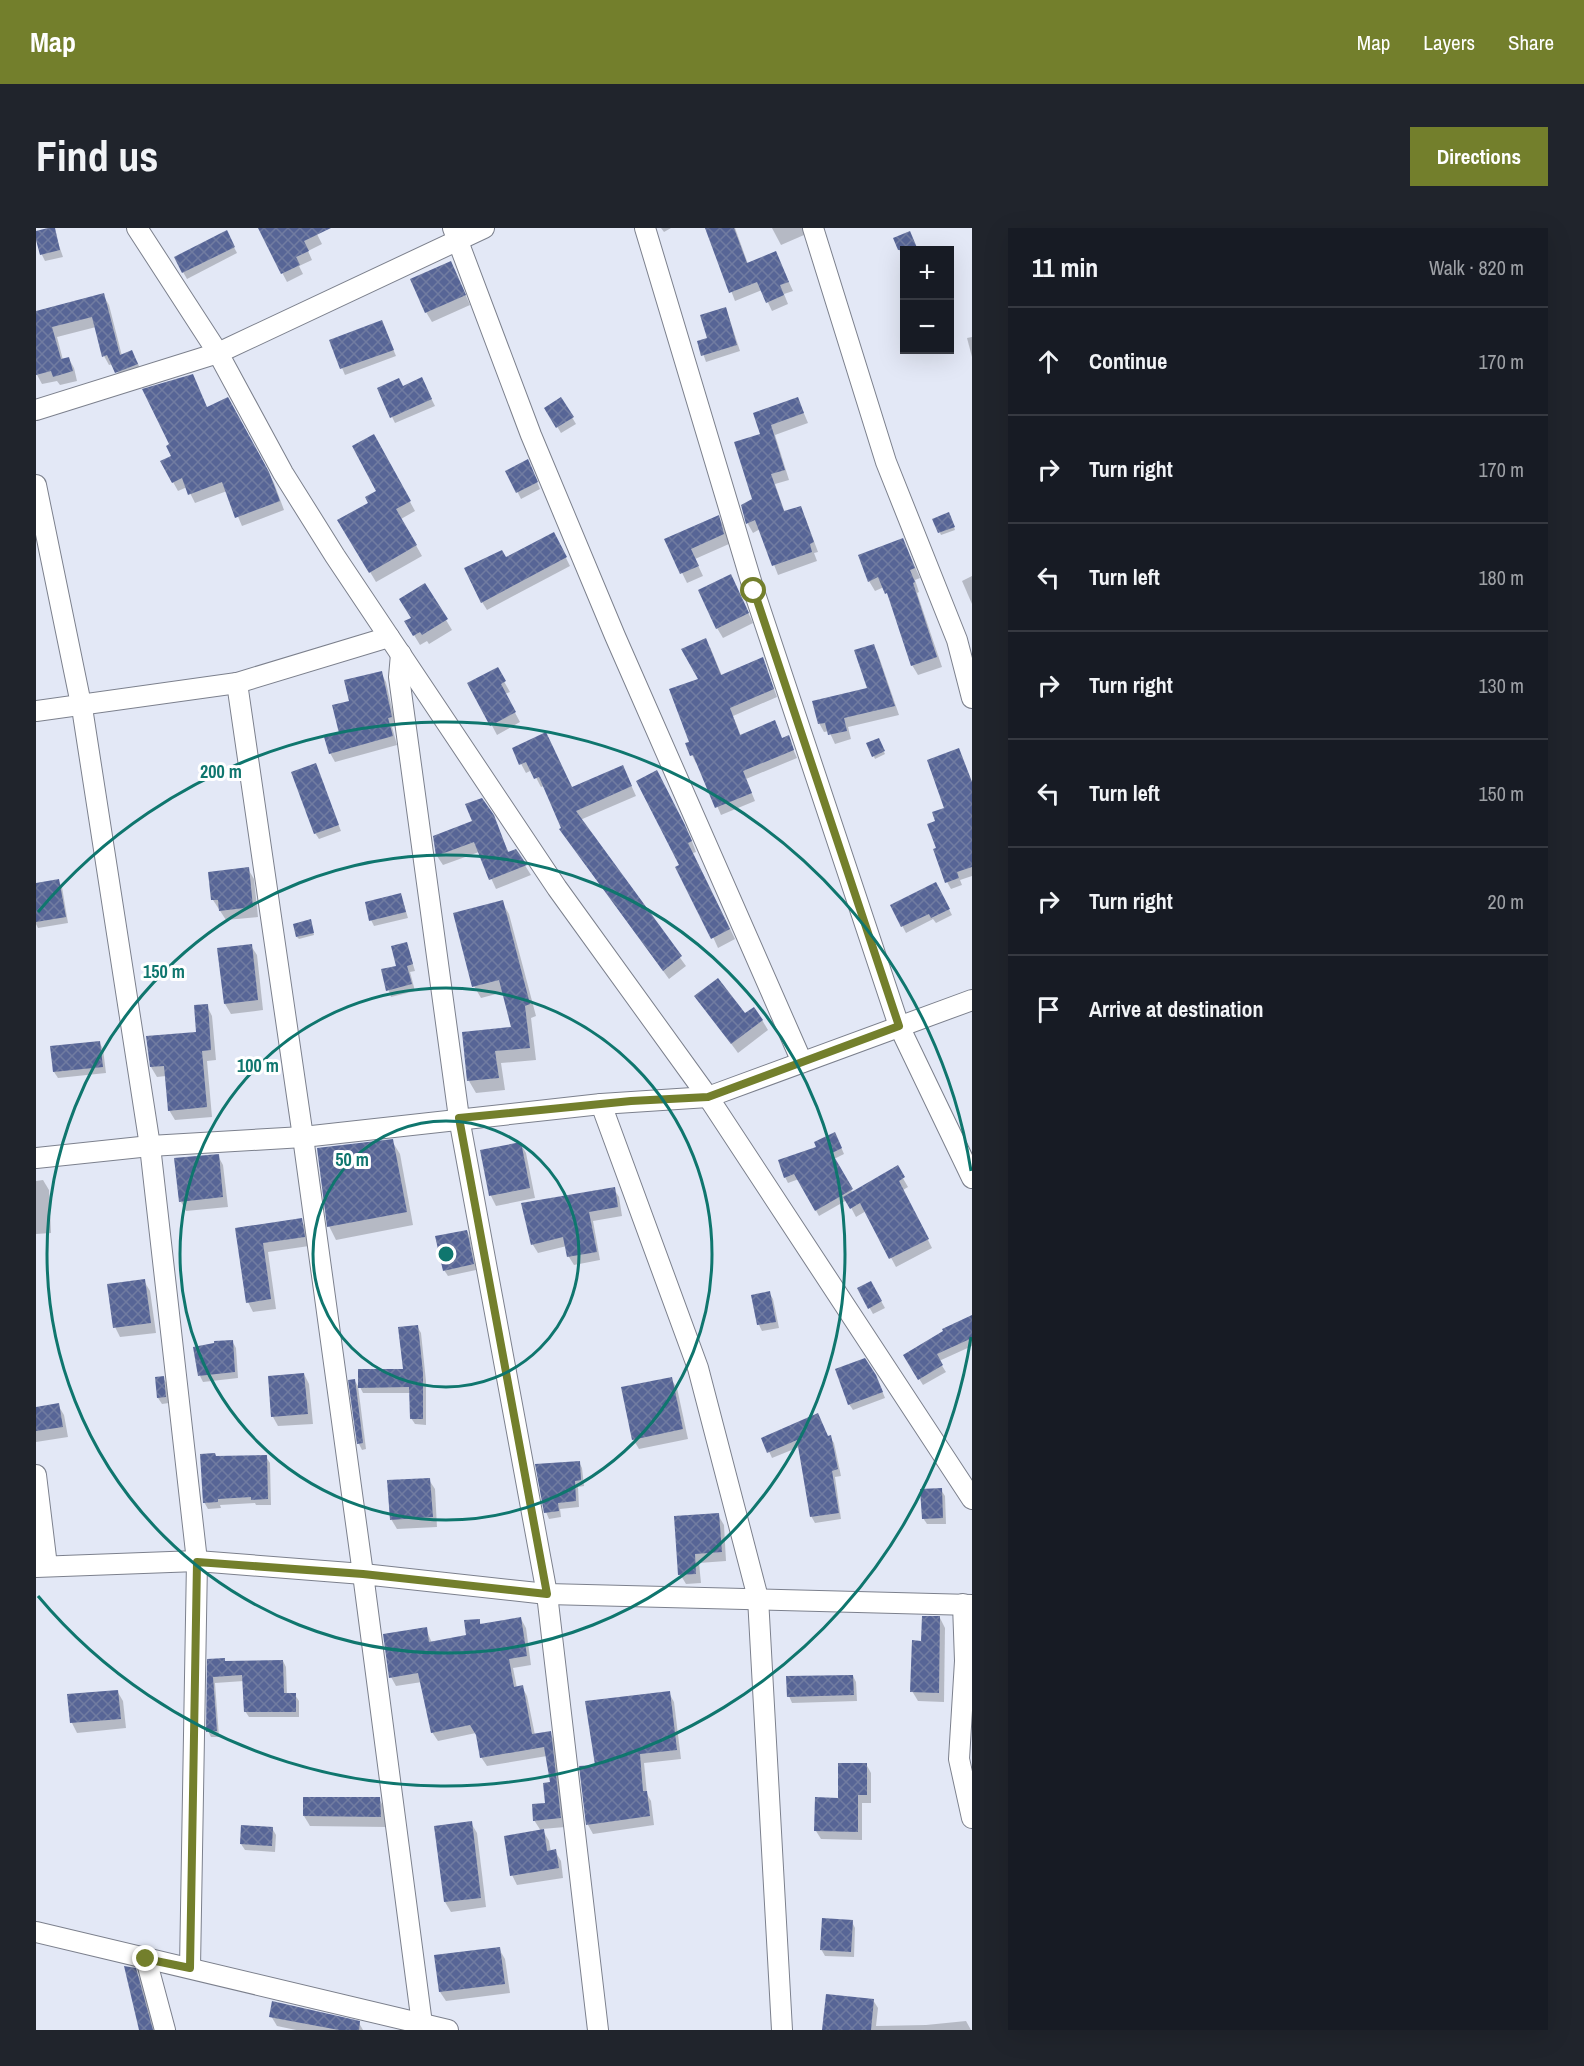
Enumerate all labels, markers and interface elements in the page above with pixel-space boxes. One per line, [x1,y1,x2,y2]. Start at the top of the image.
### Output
text: Map [30,23,76,61]
text: Map [1357,28,1390,57]
text: Layers [1423,28,1475,57]
text: Share [1508,28,1554,57]
button: Directions [1410,127,1548,186]
text: Find us [36,128,158,184]
map controls [900,246,954,354]
button: + [900,246,954,300]
text: 11 min [1032,250,1098,285]
text: Walk · 820 m [1429,254,1524,281]
button: − [900,300,954,354]
icon: ahead [1032,345,1065,378]
text: Continue [1089,346,1167,376]
text: 170 m [1478,348,1524,375]
icon: right [1032,453,1065,486]
text: Turn right [1089,454,1173,484]
text: 170 m [1478,456,1524,483]
icon: left [1032,561,1065,594]
text: Turn left [1089,562,1160,592]
text: 180 m [1478,564,1524,591]
route start [740,577,766,603]
icon: right [1032,669,1065,702]
text: Turn right [1089,670,1173,700]
text: 130 m [1478,672,1524,699]
text: 200 m [200,759,242,784]
icon: left [1032,777,1065,810]
text: Turn left [1089,778,1160,808]
text: 150 m [1478,780,1524,807]
icon: right [1032,885,1065,918]
text: Turn right [1089,886,1173,916]
text: 20 m [1488,888,1524,915]
text: 150 m [143,959,185,984]
icon: arrive [1032,993,1065,1026]
text: Arrive at destination [1089,994,1263,1024]
text: 100 m [237,1053,279,1078]
text: 50 m [335,1147,369,1172]
centre of rings [436,1244,456,1264]
route end [132,1945,158,1971]

